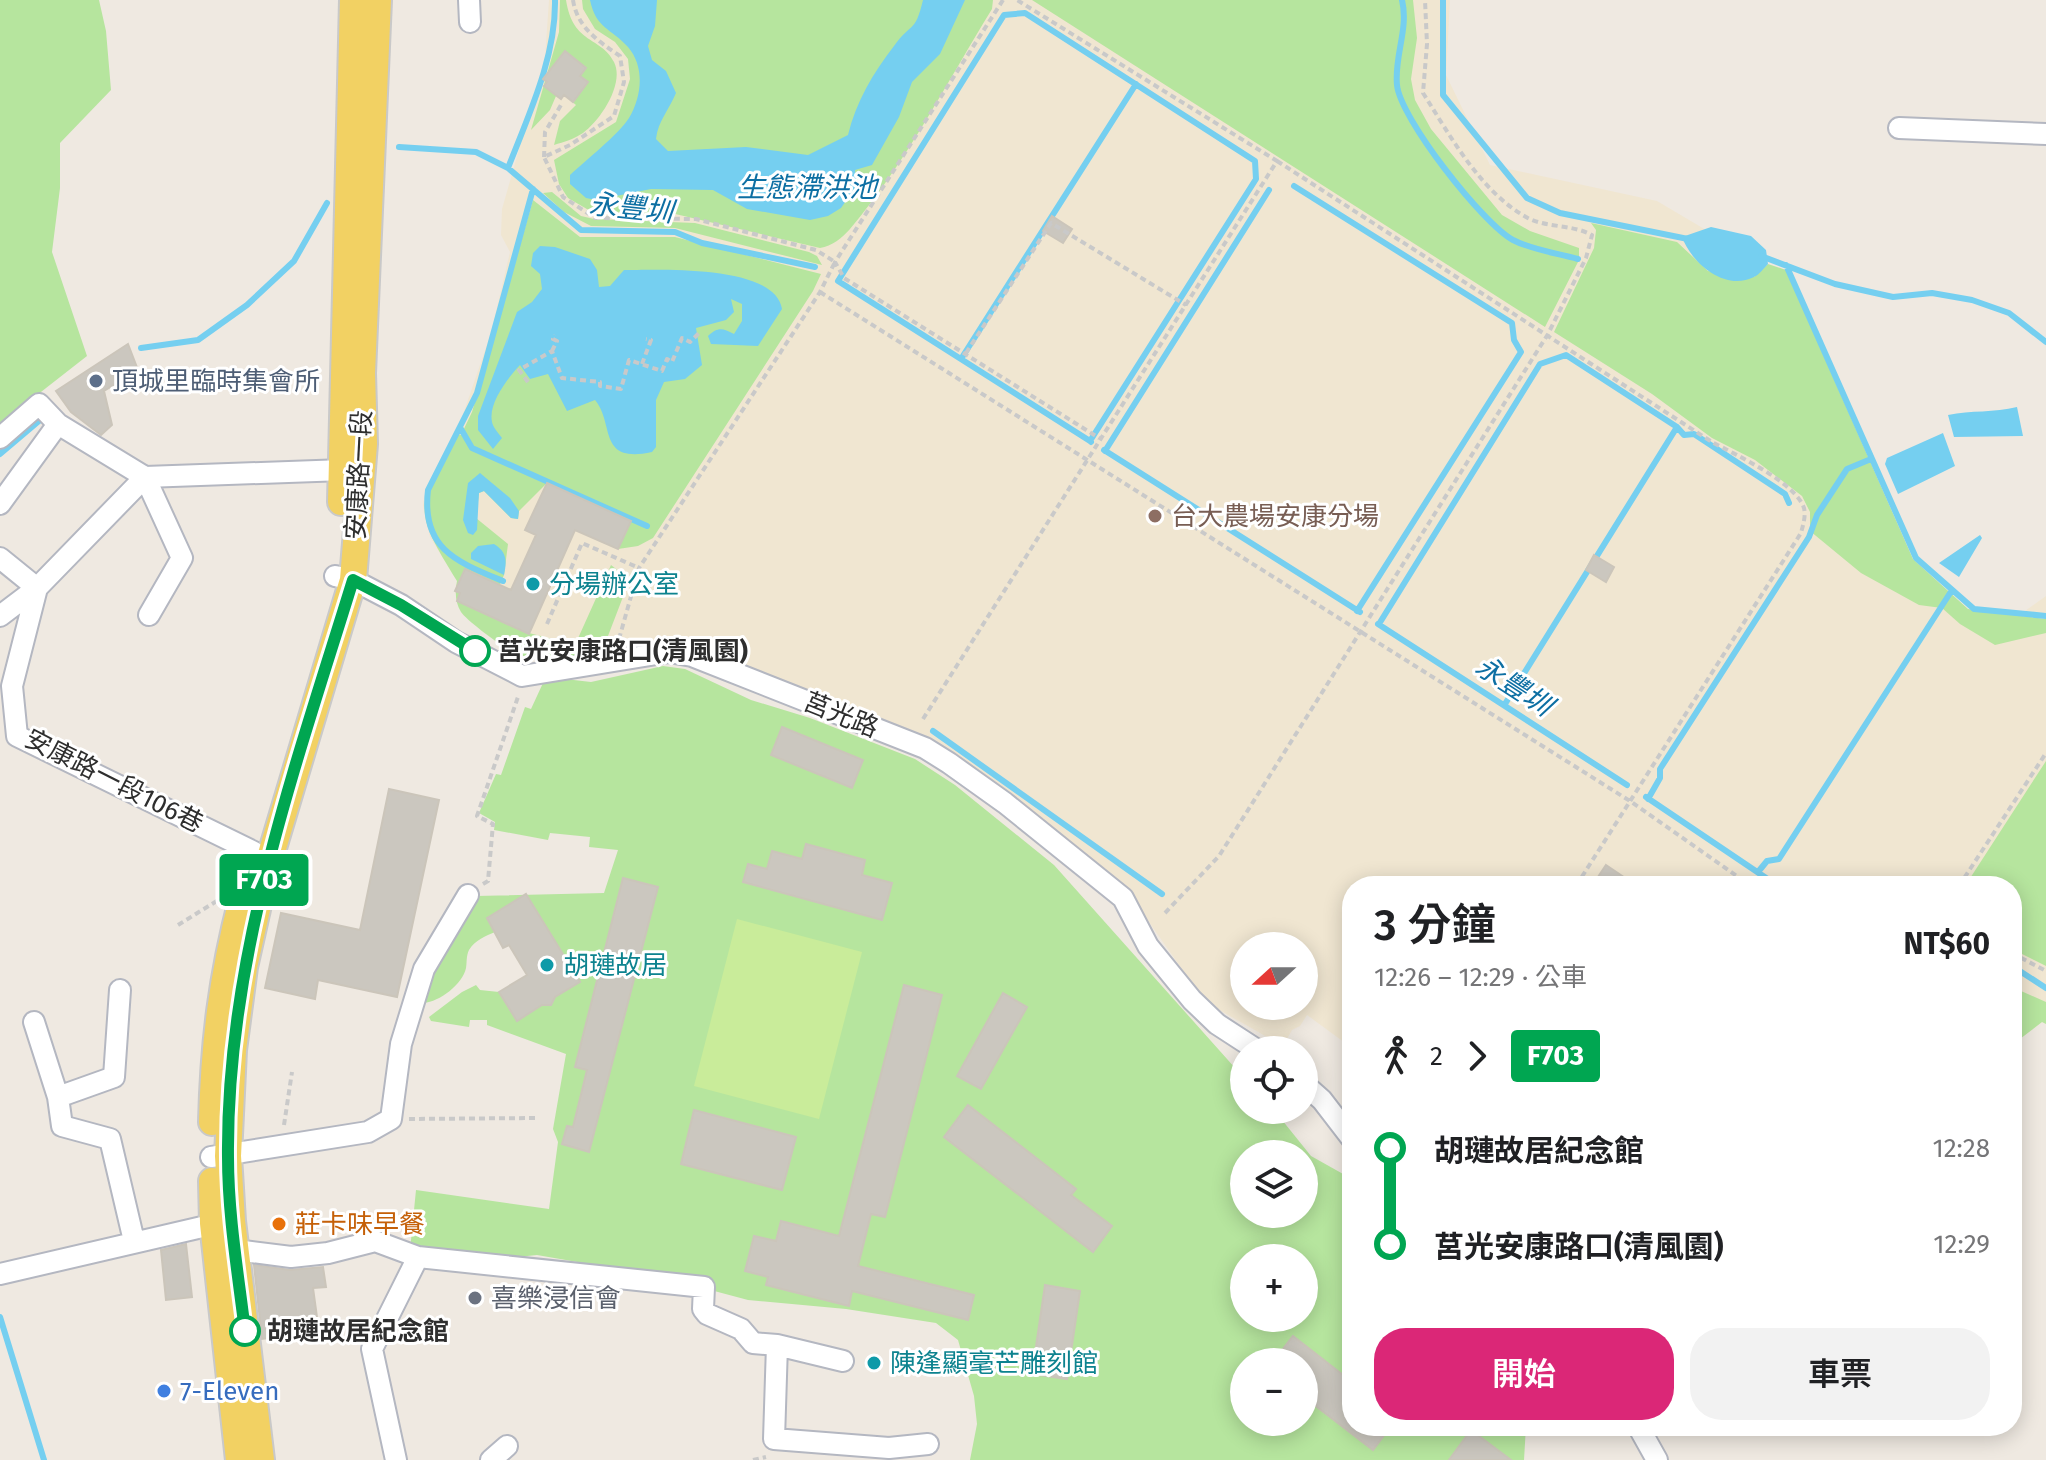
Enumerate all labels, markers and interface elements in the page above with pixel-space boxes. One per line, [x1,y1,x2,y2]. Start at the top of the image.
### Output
water label: 生態滯洪池 [737,171,880,204]
water label: 永豐圳 [587,187,678,229]
place label: 頂城里臨時集會所 [112,366,320,397]
marker: 頂城里臨時集會所 [87,372,105,390]
street label: 安康路一段 [340,409,378,541]
place label: 台大農場安康分場 [1171,501,1379,532]
marker: 台大農場安康分場 [1146,507,1164,525]
place label: 分場辦公室 [549,569,679,600]
marker: 分場辦公室 [524,575,542,593]
marker: 莒光安康路口(清風園) [460,636,490,666]
place label: 莒光安康路口(清風園) [497,636,748,667]
water label: 永豐圳 [1470,649,1562,725]
street label: 莒光路 [799,686,883,744]
street label: 安康路一段106巷 [20,723,208,839]
line badge: F703 [208,854,320,906]
text: F703 [235,863,293,896]
text: 3 分鐘 [1374,899,1495,952]
text: NT$60 [1904,926,1990,962]
north arrow [1230,932,1318,1020]
map controls [1230,932,1318,1436]
place label: 胡璉故居 [563,950,667,981]
marker: 胡璉故居 [538,956,556,974]
text: 12:26 – 12:29 · 公車 [1374,962,1587,993]
icon: walk [1374,1034,1418,1078]
icon: forward [1455,1034,1499,1078]
button: locate [1230,1036,1318,1124]
text: F703 [1527,1039,1584,1072]
text: 2 [1430,1041,1443,1072]
text: 胡璉故居紀念館 [1434,1133,1644,1169]
text: 12:28 [1932,1133,1990,1164]
button: layers [1230,1140,1318,1228]
place label: 莊卡味早餐 [295,1209,425,1240]
marker: 莊卡味早餐 [270,1215,288,1233]
text: 莒光安康路口(清風園) [1434,1229,1724,1265]
text: 12:29 [1933,1229,1990,1260]
button: + [1230,1244,1318,1332]
place label: 喜樂浸信會 [491,1283,621,1314]
marker: 喜樂浸信會 [466,1289,484,1307]
marker: 胡璉故居紀念館 [230,1316,260,1346]
place label: 胡璉故居紀念館 [267,1316,449,1347]
button: 開始 [1374,1328,1674,1420]
button: 車票 [1690,1328,1990,1420]
place label: 陳逢顯毫芒雕刻館 [890,1348,1098,1379]
button: − [1230,1348,1318,1436]
marker: 陳逢顯毫芒雕刻館 [865,1354,883,1372]
place label: 7-Eleven [180,1376,279,1407]
marker: 7-Eleven [155,1382,173,1400]

